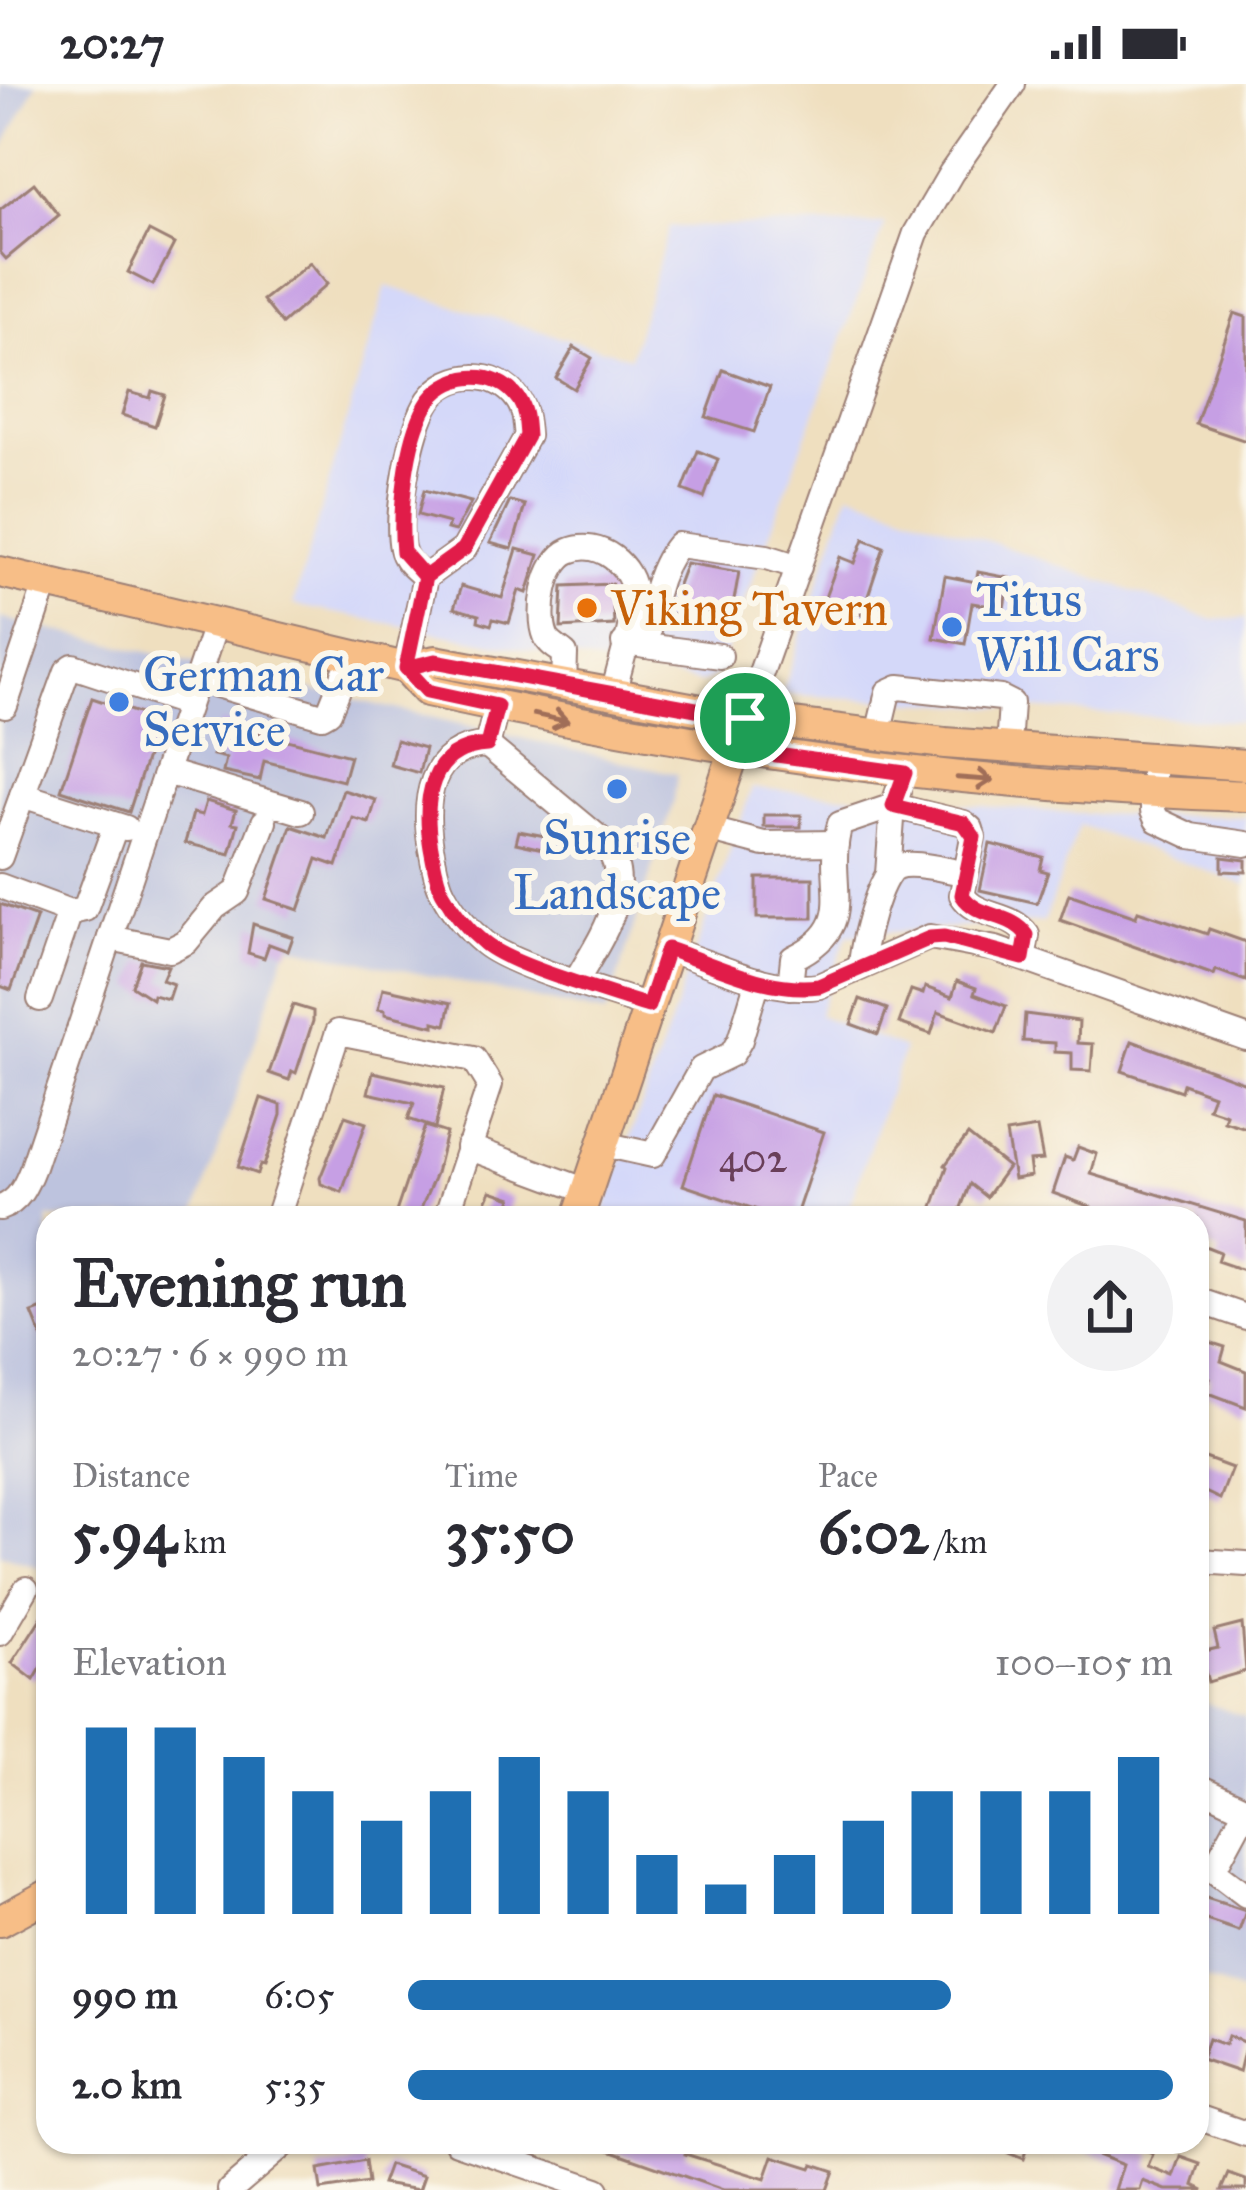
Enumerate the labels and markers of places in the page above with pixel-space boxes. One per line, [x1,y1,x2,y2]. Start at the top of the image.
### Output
place label: Titus Will Cars [976,570,1160,684]
place label: Viking Tavern [610,579,888,638]
marker: Viking Tavern [574,595,600,621]
marker: Titus Will Cars [939,614,965,640]
place label: German Car Service [143,645,384,759]
pin [694,667,796,769]
marker: German Car Service [106,689,132,715]
marker: Sunrise Landscape [604,776,630,802]
place label: Sunrise Landscape [513,808,721,922]

